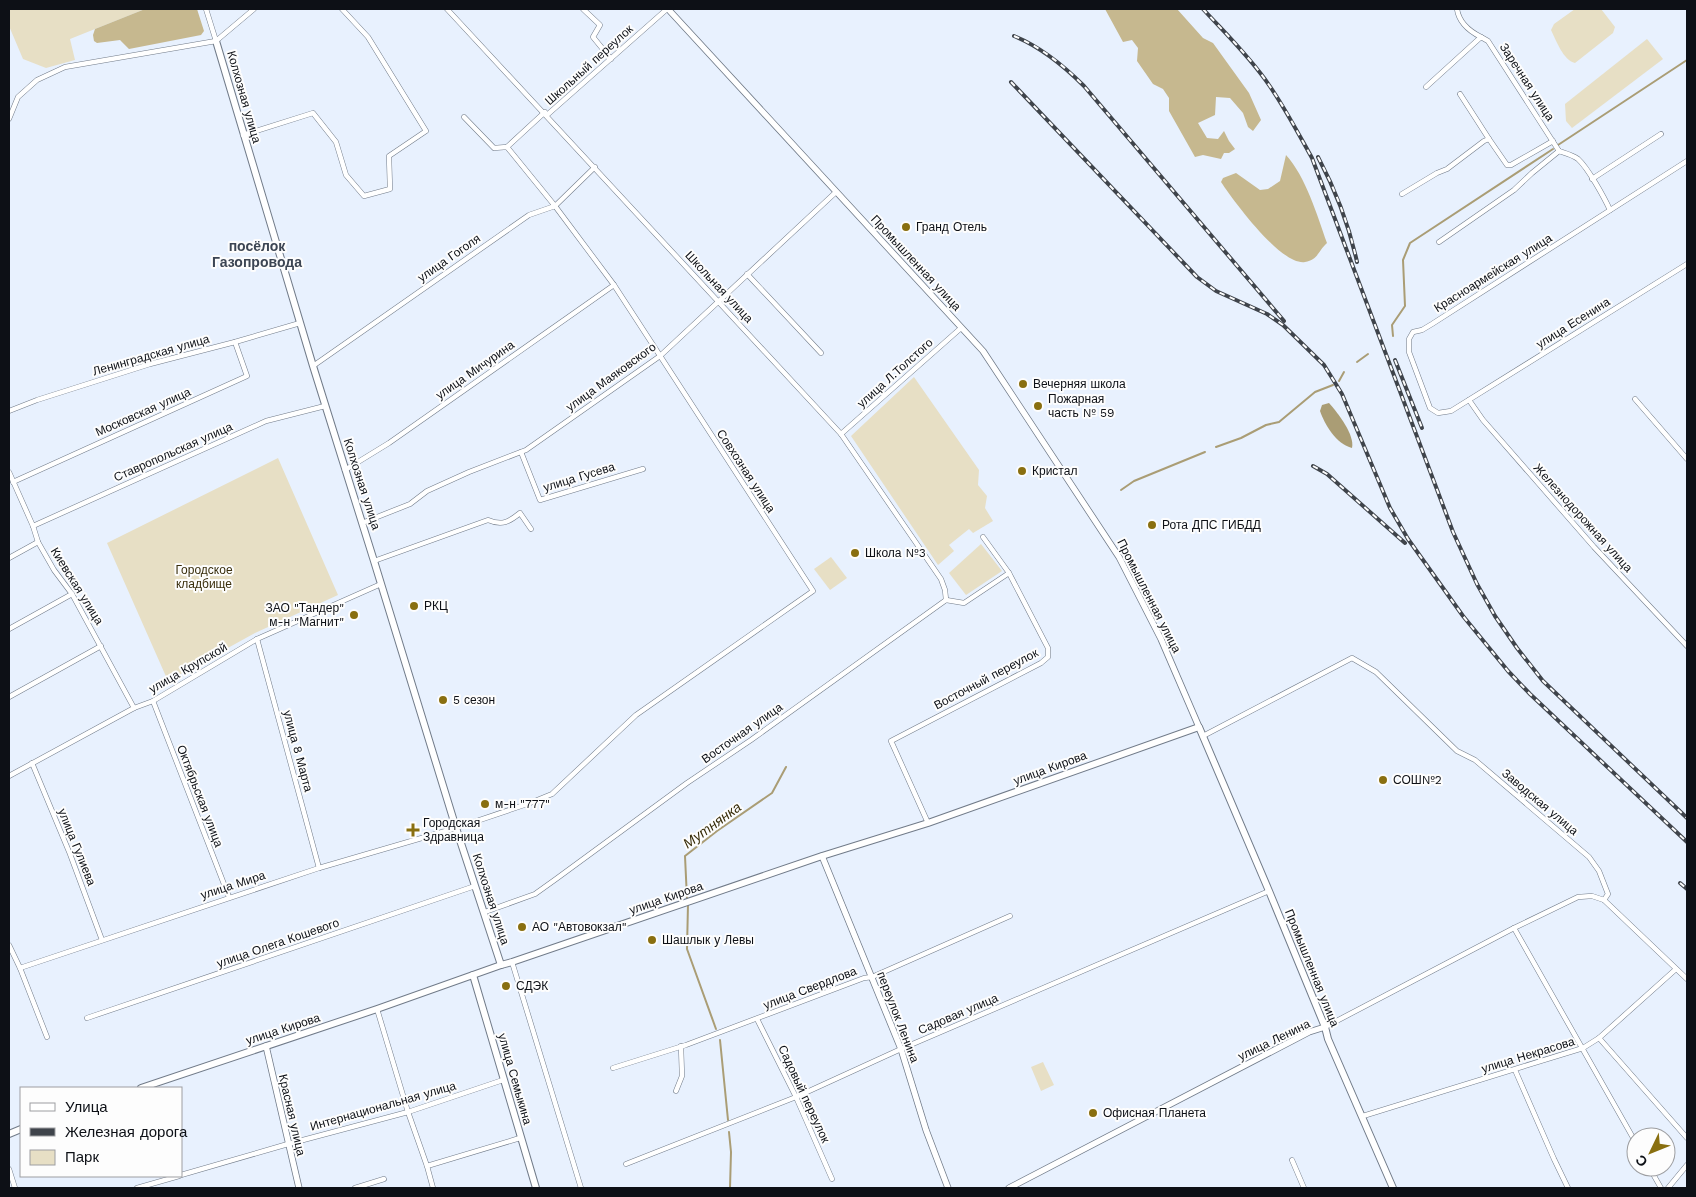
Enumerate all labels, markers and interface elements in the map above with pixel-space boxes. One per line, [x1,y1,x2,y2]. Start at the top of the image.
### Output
street label: Школьный переулок [542,21,636,108]
street label: Заречная улица [1497,40,1558,124]
street label: Колхозная улица [224,49,264,145]
street label: Промышленная улица [868,212,964,314]
place label: Гранд Отель [916,220,987,234]
marker: Гранд Отель [900,221,912,233]
street label: улица Гоголя [415,231,483,285]
street label: Красноармейская улица [1431,231,1555,315]
district label: посёлок Газопровода [212,238,302,270]
street label: Школьная улица [682,248,756,326]
street label: улица Есенина [1534,295,1613,351]
street label: Ленинградская улица [91,332,211,378]
street label: улица Л.Толстого [854,335,936,411]
street label: улица Мичурина [433,338,517,402]
street label: улица Маяковского [563,340,659,414]
place label: Вечерняя школа [1033,377,1126,391]
marker: Вечерняя школа [1017,378,1029,390]
street label: Московская улица [93,385,193,439]
place label: Пожарная часть № 59 [1048,392,1114,420]
marker: Пожарная часть № 59 [1032,400,1044,412]
street label: Ставропольская улица [112,419,235,484]
street label: Совхозная улица [714,427,778,516]
street label: Колхозная улица [341,437,383,532]
street label: улица Гусева [541,459,617,495]
street label: Железнодорожная улица [1531,461,1636,575]
place label: Кристал [1032,464,1077,478]
marker: Кристал [1016,465,1028,477]
place label: Рота ДПС ГИБДД [1162,518,1261,532]
marker: Рота ДПС ГИБДД [1146,519,1158,531]
street label: Промышленная улица [1114,537,1184,655]
street label: Киевская улица [48,545,107,627]
place label: Школа №3 [865,546,926,560]
marker: Школа №3 [849,547,861,559]
park label: Городское кладбище [175,563,233,591]
place label: РКЦ [424,599,448,613]
marker: РКЦ [408,600,420,612]
place label: ЗАО "Тандер" м-н "Магнит" [265,601,344,629]
marker: ЗАО "Тандер" м-н "Магнит" [348,609,360,621]
street label: улица Крупской [146,640,230,696]
street label: Восточный переулок [932,645,1041,712]
place label: 5 сезон [453,693,495,707]
marker: 5 сезон [437,694,449,706]
street label: Восточная улица [699,700,785,766]
street label: улица 8 Марта [280,709,316,794]
street label: Октябрьская улица [174,743,226,849]
street label: улица Кирова [1011,748,1089,788]
street label: Заводская улица [1499,766,1581,838]
place label: СОШ№2 [1393,773,1442,787]
marker: СОШ№2 [1377,774,1389,786]
place label: м-н "777" [495,797,550,811]
marker: м-н "777" [479,798,491,810]
water label: Мутнянка [680,798,744,851]
street label: улица Гулиева [55,806,99,888]
place label: Городская Здравница [423,816,484,844]
marker: Городская Здравница [407,824,419,836]
street label: Колхозная улица [470,852,512,947]
street label: улица Мира [199,868,267,902]
street label: улица Кирова [627,879,705,917]
street label: Промышленная улица [1282,907,1342,1029]
street label: улица Олега Кошевого [215,915,341,971]
place label: АО "Автовокзал" [532,920,627,934]
marker: АО "Автовокзал" [516,921,528,933]
place label: Шашлык у Левы [662,933,754,947]
marker: Шашлык у Левы [646,934,658,946]
street label: улица Свердлова [761,964,859,1012]
street label: переулок Ленина [874,969,922,1065]
place label: СДЭК [516,979,548,993]
marker: СДЭК [500,980,512,992]
street label: Садовая улица [916,991,1000,1037]
street label: улица Кирова [244,1010,322,1048]
street label: улица Ленина [1236,1016,1313,1063]
street label: улица Семыкина [495,1032,535,1127]
street label: улица Некрасова [1480,1034,1577,1076]
street label: Садовый переулок [775,1043,833,1146]
street label: Красная улица [276,1073,308,1157]
street label: Интернациональная улица [309,1078,458,1134]
legend [20,1087,182,1177]
text: Улица [65,1098,108,1116]
place label: Офисная Планета [1103,1106,1206,1120]
marker: Офисная Планета [1087,1107,1099,1119]
text: Железная дорога [65,1123,188,1141]
north arrow [1626,1127,1676,1177]
text: Парк [65,1148,99,1166]
text: С [1632,1152,1651,1170]

